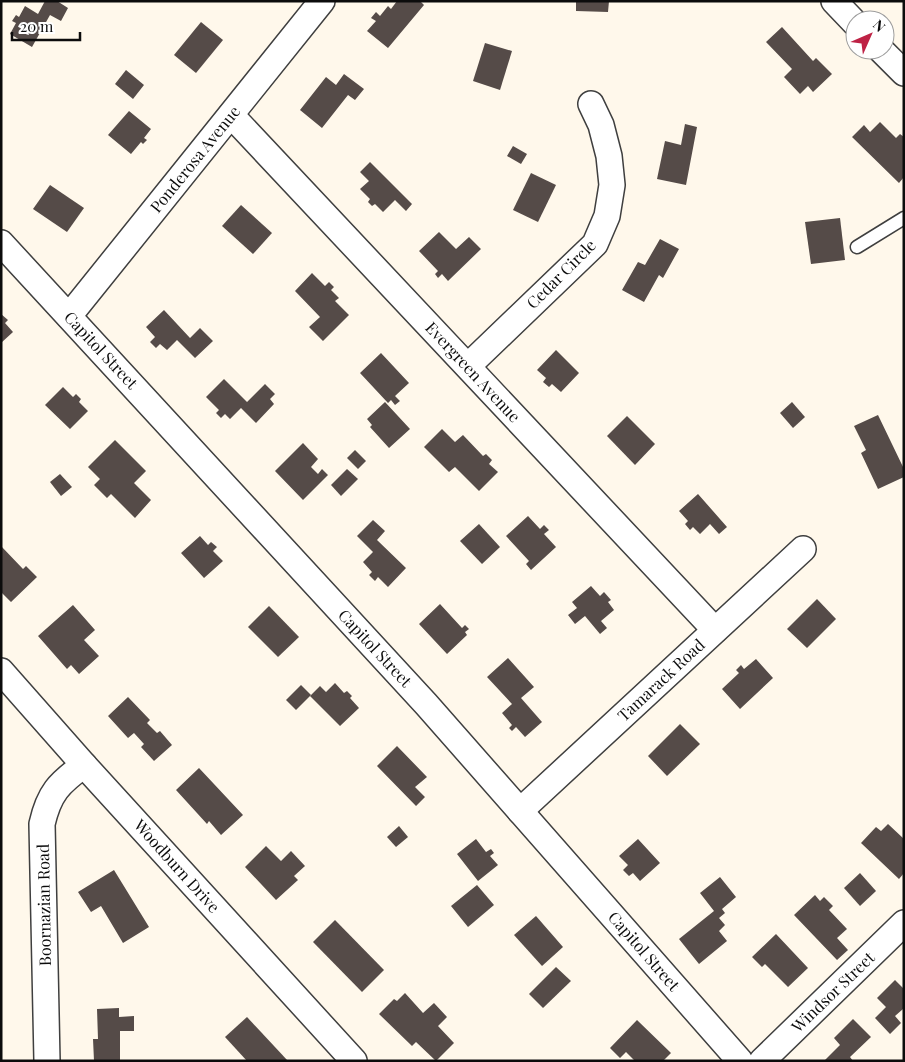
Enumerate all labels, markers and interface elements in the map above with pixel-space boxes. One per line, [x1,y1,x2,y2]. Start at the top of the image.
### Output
scale bar [12,10,80,42]
north arrow [845,10,895,60]
text: N [869,15,890,36]
text: 20 m [20,16,54,36]
street label: Ponderosa Avenue [145,101,244,216]
street label: Cedar Circle [521,234,600,313]
street label: Capitol Street [60,306,143,393]
street label: Evergreen Avenue [421,317,525,426]
street label: Capitol Street [334,604,417,691]
street label: Tamarack Road [613,634,709,725]
street label: Woodburn Drive [129,814,225,917]
street label: Boornazian Road [32,844,55,966]
street label: Capitol Street [604,907,685,995]
street label: Windsor Street [786,947,879,1037]

